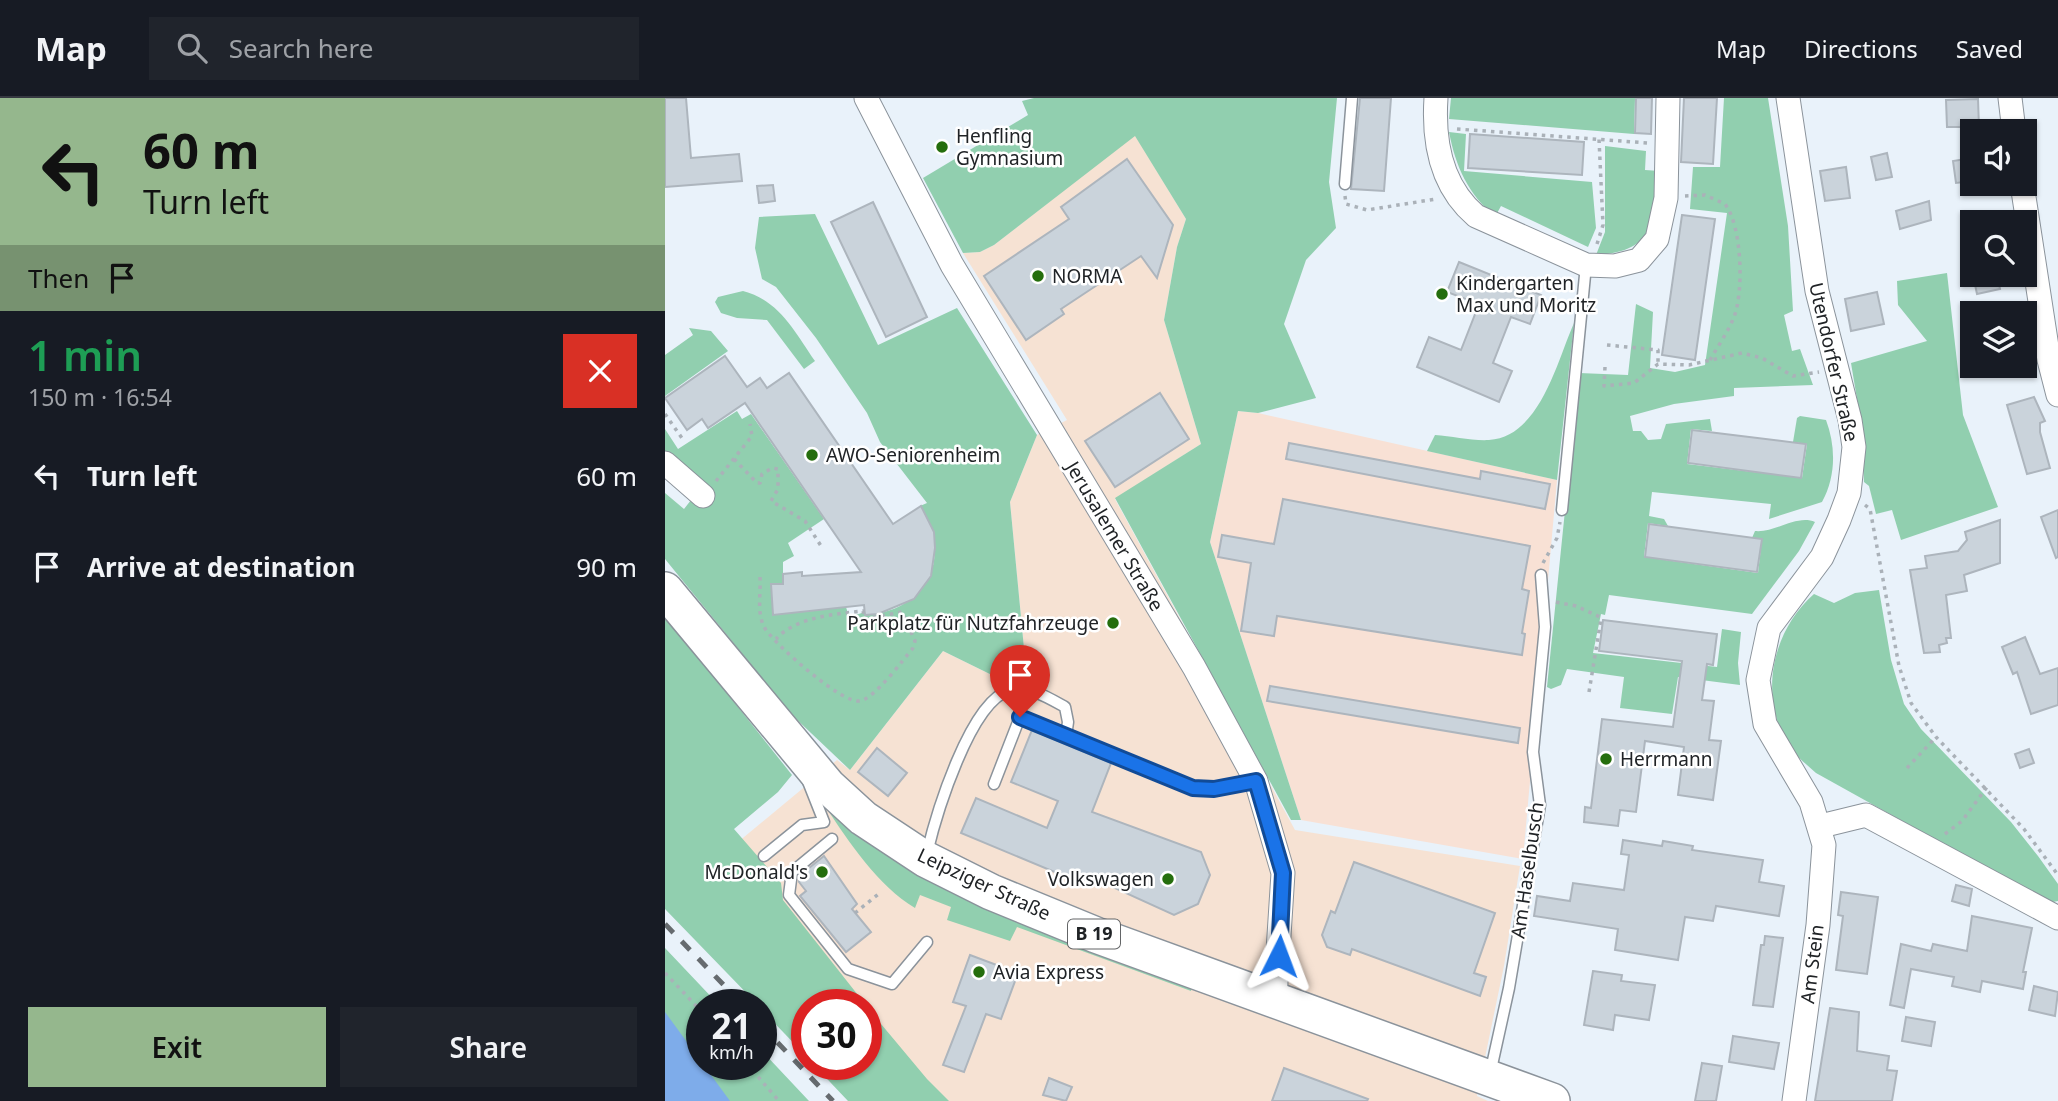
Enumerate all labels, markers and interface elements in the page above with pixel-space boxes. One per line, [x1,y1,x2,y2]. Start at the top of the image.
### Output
search box [149,17,639,80]
text: Map [35,26,107,71]
icon: search [173,29,211,67]
text: Search here [229,30,373,66]
text: Map [1716,32,1766,65]
text: Directions [1804,32,1918,65]
text: Saved [1956,32,2023,65]
text: 60 m [143,117,260,183]
map controls [1960,119,2037,378]
button: sound [1960,119,2037,196]
place label: Henfling Gymnasium [956,123,1063,171]
icon: left [28,126,119,217]
marker: Henfling Gymnasium [934,139,950,155]
text: Turn left [143,180,269,223]
button: search [1960,210,2037,287]
icon: arrive [103,259,141,297]
text: Then [28,260,89,296]
place label: NORMA [1052,263,1123,289]
marker: NORMA [1030,268,1046,284]
place label: Kindergarten Max und Moritz [1456,270,1596,318]
street label: Utendorfer Straße [1803,280,1865,444]
marker: Kindergarten Max und Moritz [1434,286,1450,302]
button: layers [1960,301,2037,378]
text: 1 min [28,326,142,383]
button: close [563,334,637,408]
text: 150 m · 16:54 [28,381,172,413]
place label: AWO-Seniorenheim [826,442,1000,468]
marker: AWO-Seniorenheim [804,447,820,463]
street label: Jerusalemer Straße [1059,455,1170,616]
icon: left [28,457,66,495]
text: Turn left [87,458,198,494]
text: 60 m [576,458,637,494]
icon: arrive [28,548,66,586]
text: Arrive at destination [87,549,356,585]
text: 90 m [576,549,637,585]
place label: Parkplatz für Nutzfahrzeuge [847,610,1099,636]
marker: Parkplatz für Nutzfahrzeuge [1105,615,1121,631]
pin [990,645,1050,717]
icon: arrive [1001,656,1039,694]
place label: Herrmann [1620,746,1712,772]
marker: Herrmann [1598,751,1614,767]
street label: Am Haselbusch [1505,800,1549,940]
street label: Leipziger Straße [913,842,1055,926]
place label: McDonald's [704,859,808,885]
marker: McDonald's [814,864,830,880]
place label: Volkswagen [1048,866,1154,892]
marker: Volkswagen [1160,871,1176,887]
position arrow [1242,919,1316,993]
road number: B 19 [1068,920,1120,948]
street label: Am Stein [1794,923,1830,1005]
place label: Avia Express [993,959,1104,985]
marker: Avia Express [971,964,987,980]
speed limit sign: 30 [791,989,882,1080]
text: 21 [711,1002,752,1049]
button: Exit [28,1007,326,1087]
button: Share [340,1007,637,1087]
text: km/h [709,1040,754,1064]

